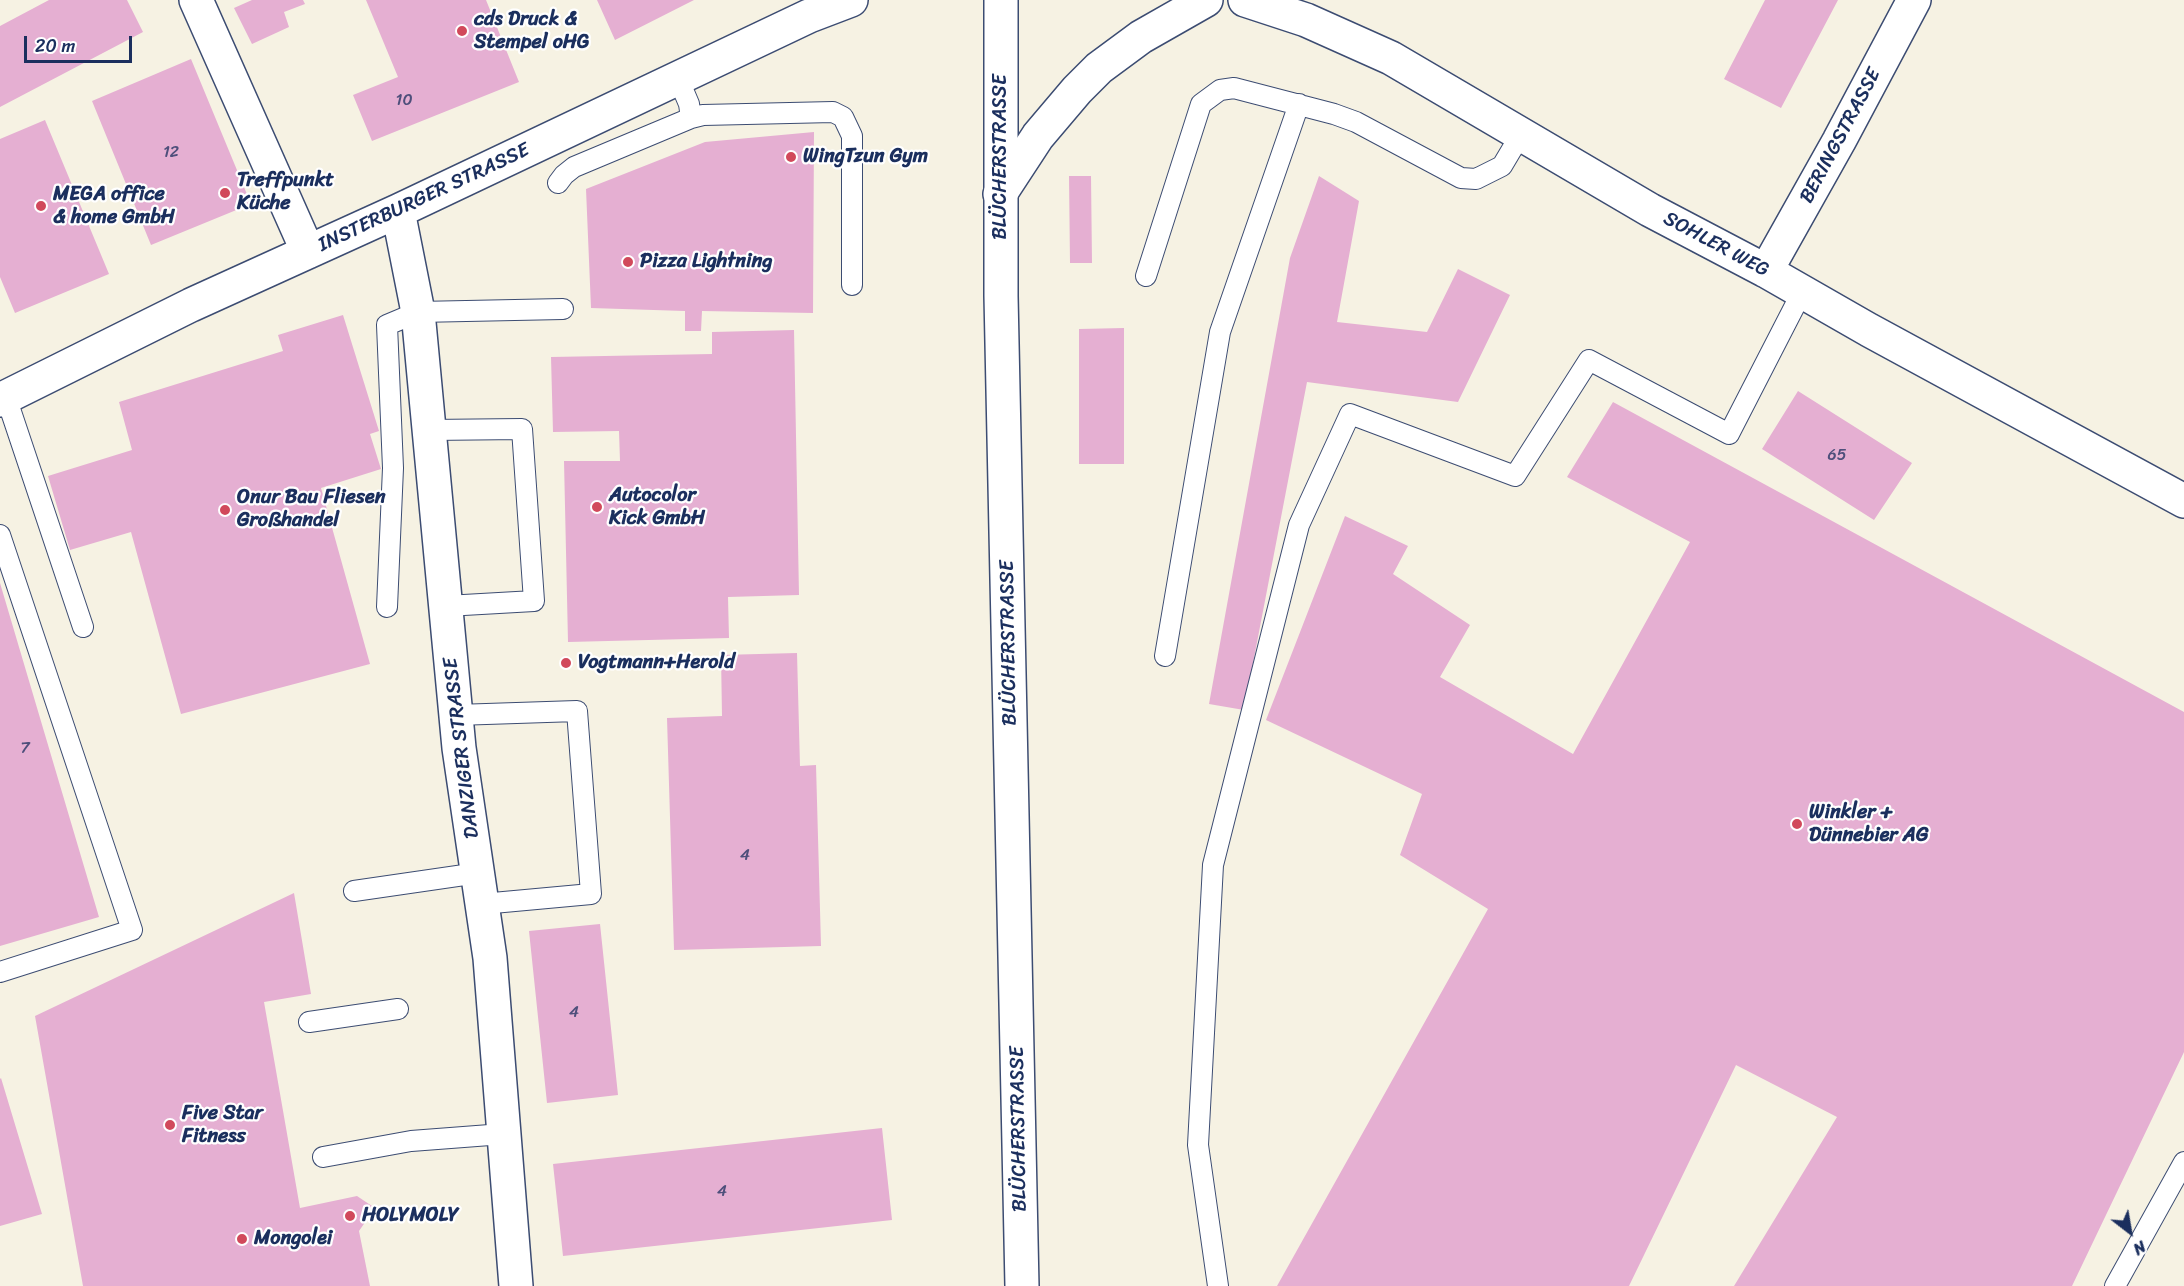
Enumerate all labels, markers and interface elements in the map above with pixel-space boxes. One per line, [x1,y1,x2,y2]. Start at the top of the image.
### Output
place label: cds Druck & Stempel oHG [474,8,589,55]
scale bar [27,24,135,62]
marker: cds Druck & Stempel oHG [455,24,469,38]
text: 20 m [35,30,75,62]
street label: BERINGSTRASSE [1795,64,1887,208]
street label: BLÜCHERSTRASSE [989,74,1013,240]
house number: 10 [396,91,412,111]
street label: INSTERBURGER STRASSE [315,138,533,258]
house number: 12 [163,143,179,163]
place label: WingTzun Gym [803,145,928,169]
marker: WingTzun Gym [784,150,798,164]
place label: Treffpunkt Küche [237,169,334,216]
place label: MEGA office & home GmbH [53,183,175,230]
marker: Treffpunkt Küche [218,186,232,200]
marker: MEGA office & home GmbH [34,199,48,213]
street label: SOHLER WEG [1659,207,1773,283]
place label: Pizza Lightning [640,250,772,274]
marker: Pizza Lightning [621,255,635,269]
house number: 65 [1828,446,1846,466]
place label: Autocolor Kick GmbH [609,484,705,531]
place label: Onur Bau Fliesen Großhandel [237,486,386,533]
marker: Autocolor Kick GmbH [590,500,604,514]
marker: Onur Bau Fliesen Großhandel [218,503,232,517]
street label: BLÜCHERSTRASSE [996,560,1022,726]
place label: Vogtmann+Herold [578,651,735,675]
street label: DANZIGER STRASSE [439,656,485,840]
marker: Vogtmann+Herold [559,656,573,670]
house number: 7 [20,739,30,759]
place label: Winkler + Dünnebier AG [1809,801,1928,848]
marker: Winkler + Dünnebier AG [1790,817,1804,831]
house number: 4 [740,846,750,866]
house number: 4 [569,1003,579,1023]
street label: BLÜCHERSTRASSE [1006,1046,1032,1212]
place label: Five Star Fitness [182,1102,263,1149]
marker: Five Star Fitness [163,1118,177,1132]
house number: 4 [717,1182,727,1202]
north arrow [2100,1202,2160,1262]
place label: HOLYMOLY [362,1204,459,1228]
marker: HOLYMOLY [343,1209,357,1223]
place label: Mongolei [254,1227,332,1251]
marker: Mongolei [235,1232,249,1246]
text: N [2127,1233,2152,1263]

